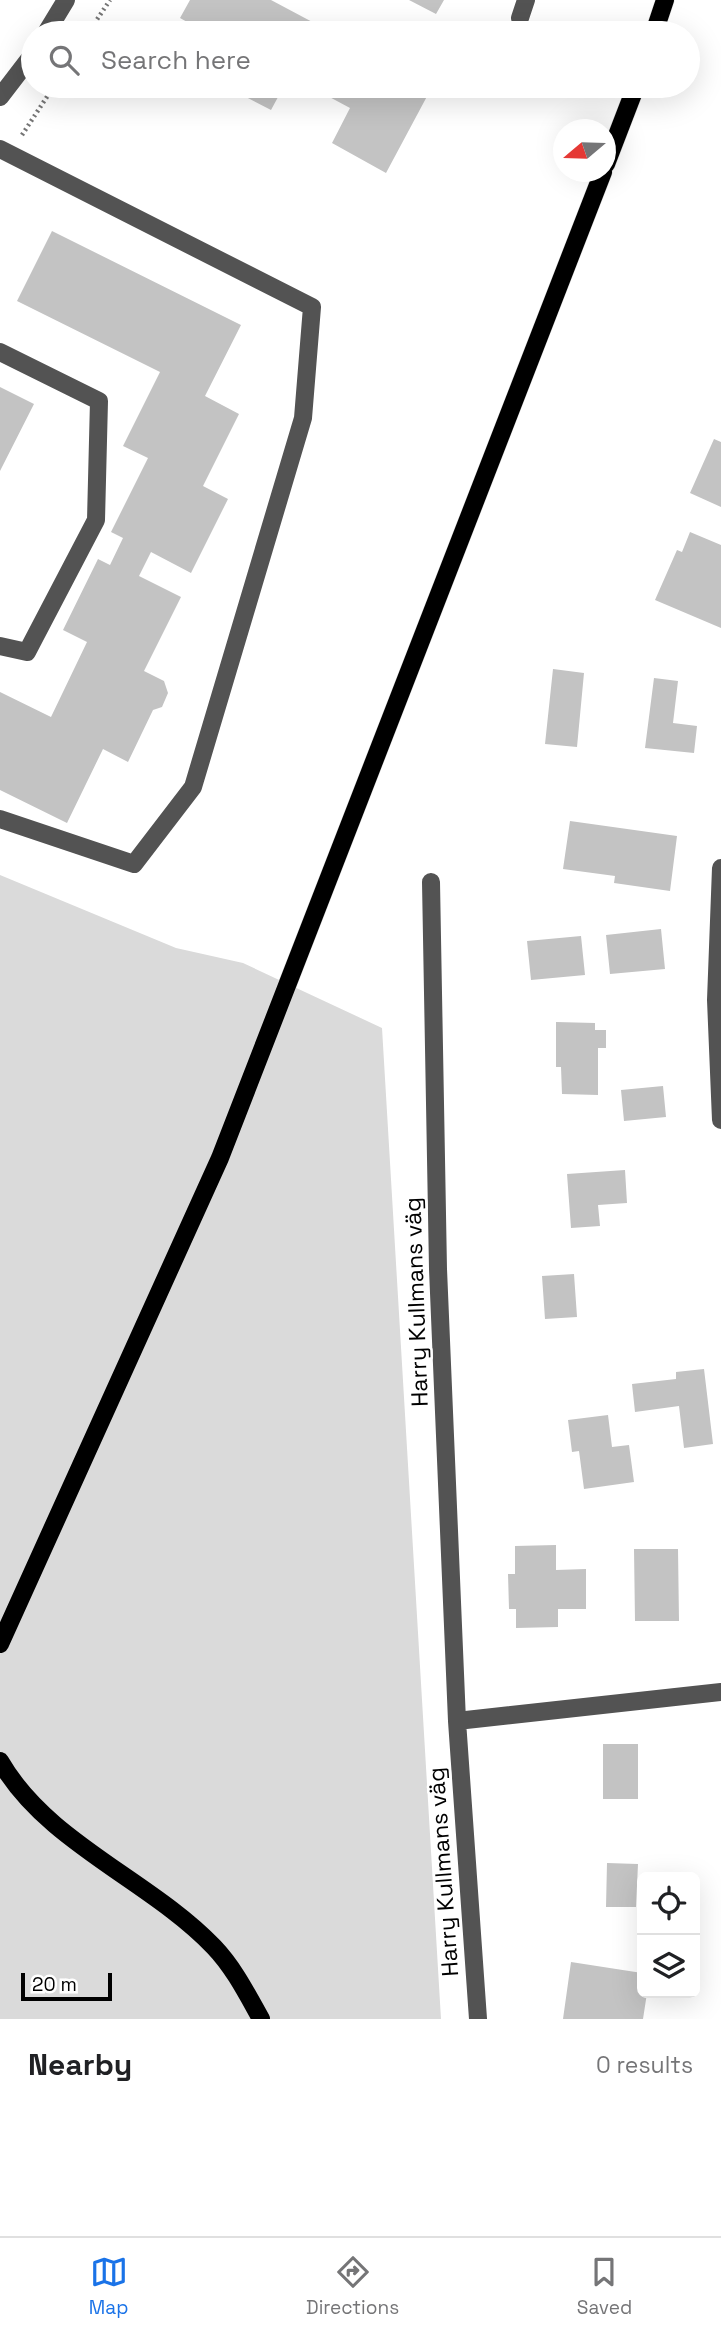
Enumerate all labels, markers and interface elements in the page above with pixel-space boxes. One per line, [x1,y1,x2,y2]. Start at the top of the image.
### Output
search box [21,21,700,98]
icon: search [45,41,83,79]
text: Search here [101,43,251,77]
north arrow [553,119,616,182]
street label: Harry Kullmans väg [397,1197,435,1407]
street label: Harry Kullmans väg [421,1766,465,1978]
map controls [637,1872,700,1998]
button: locate [637,1872,700,1935]
button: layers [637,1935,700,1998]
scale bar [21,1970,112,2002]
text: 20 m [32,1972,77,1997]
text: Nearby [28,2045,132,2084]
text: 0 results [596,2050,693,2080]
tab: Map [89,2253,128,2320]
tab: Directions [306,2253,399,2320]
tab: Saved [577,2253,632,2320]

